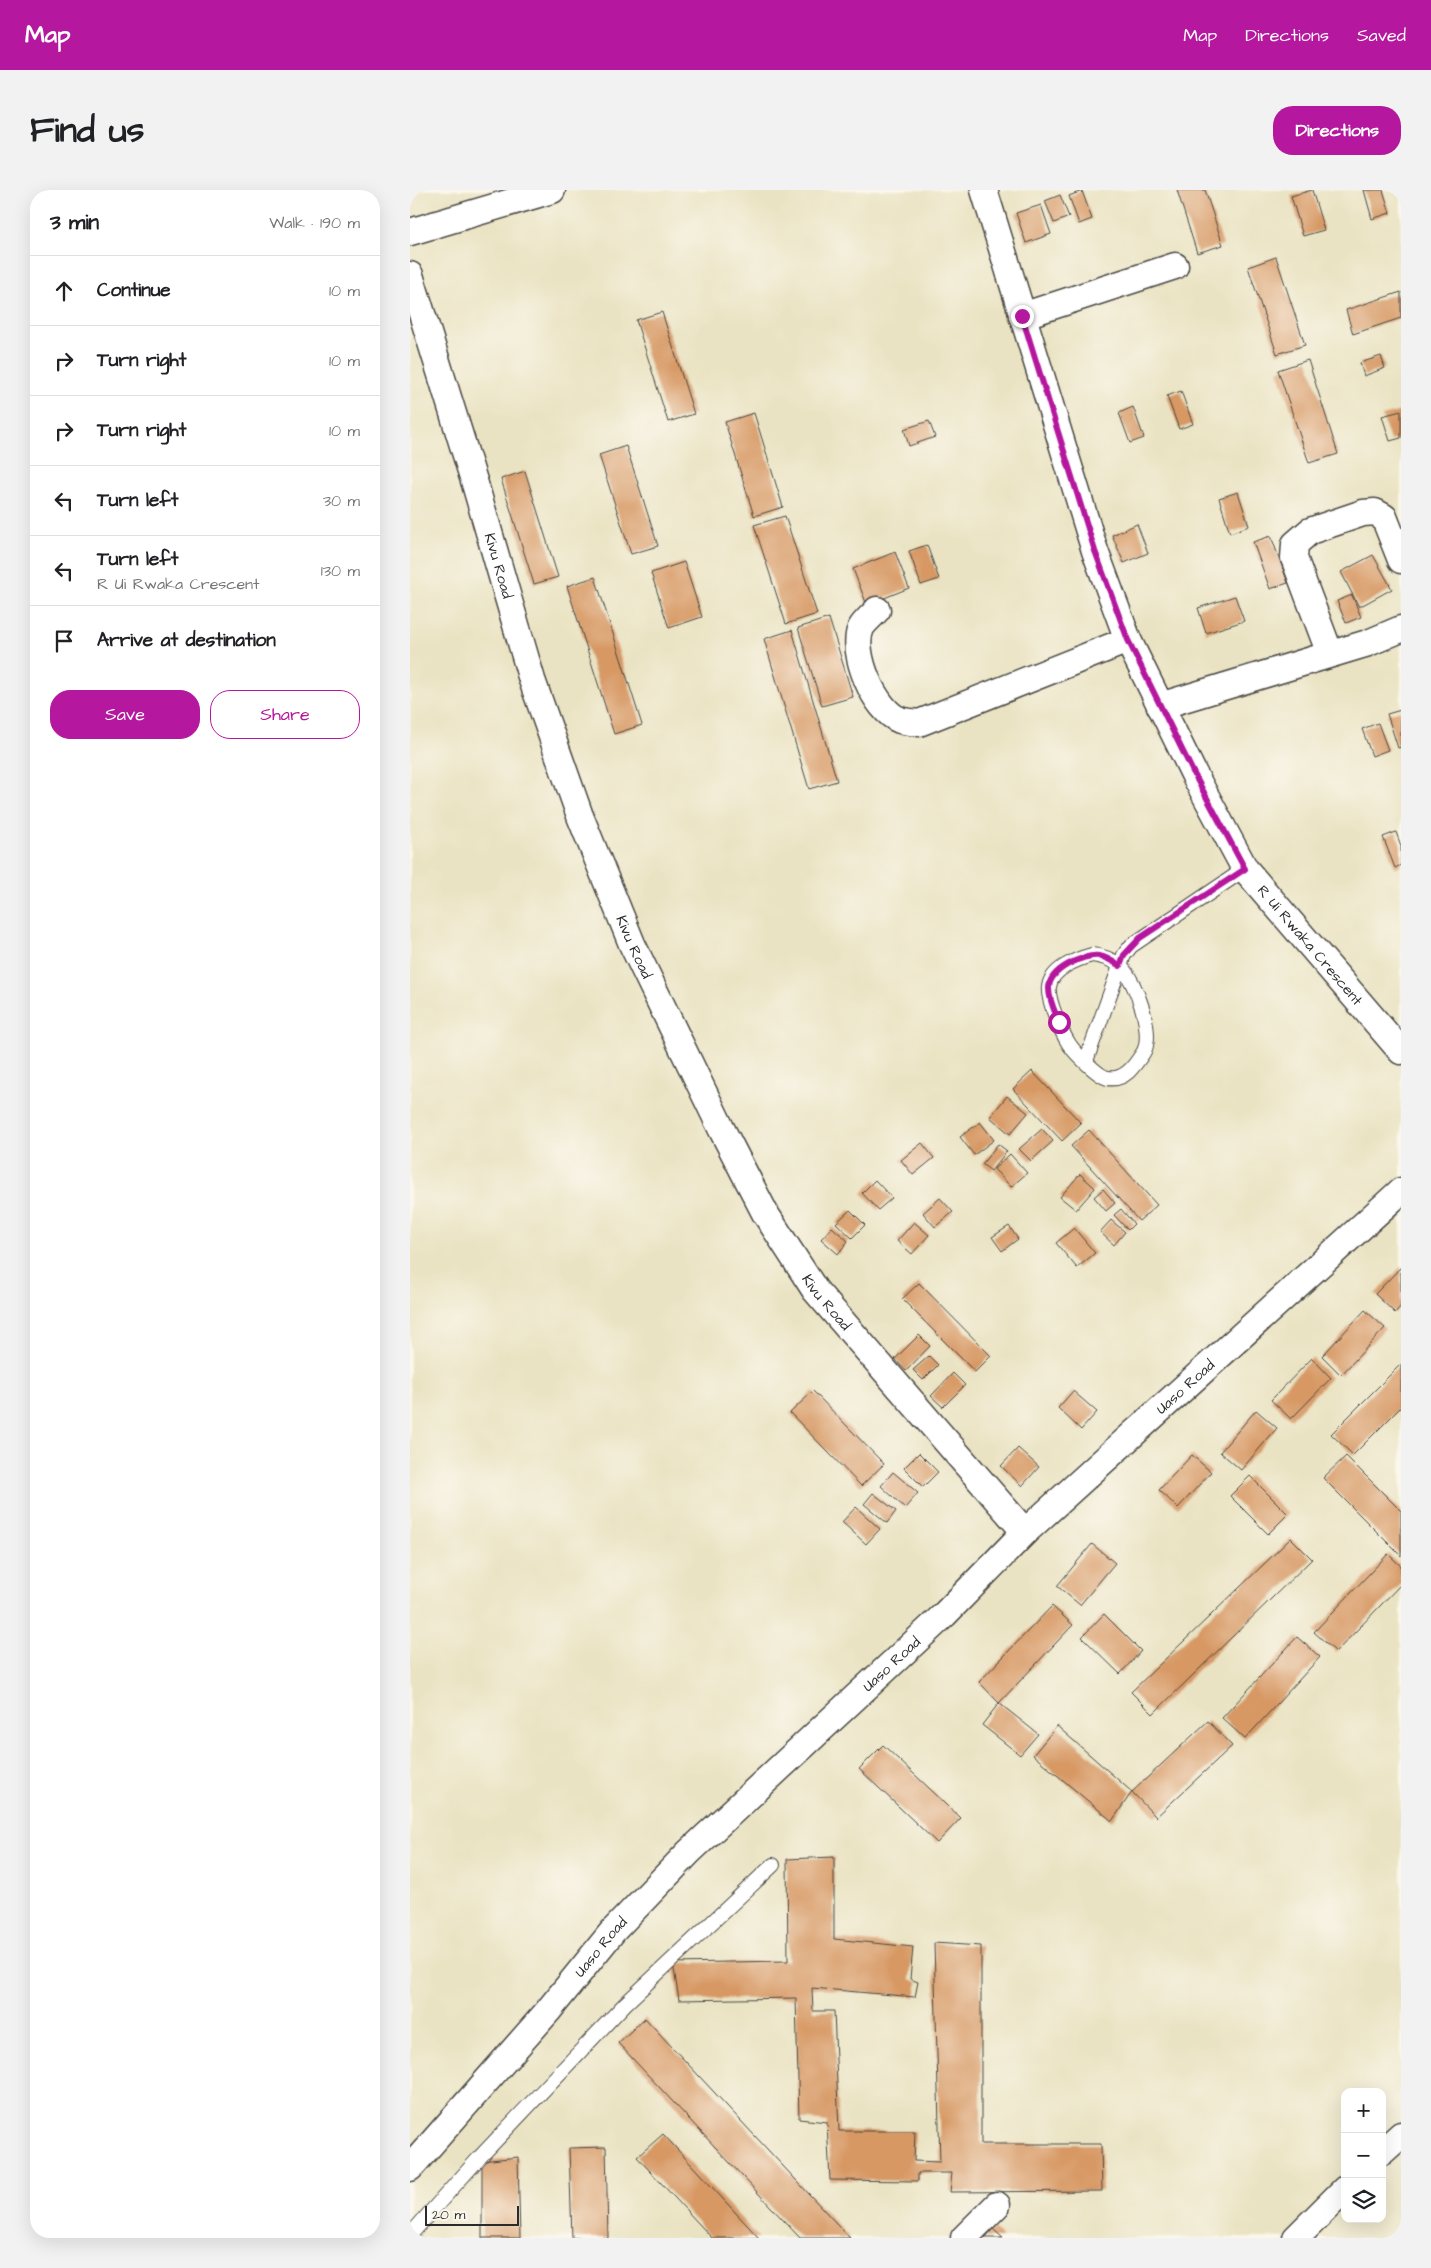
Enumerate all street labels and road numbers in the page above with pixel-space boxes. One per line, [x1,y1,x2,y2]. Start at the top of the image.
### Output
street label: Kivu Road [479,531,518,601]
street label: R Ui Rwaka Crescent [1252,881,1367,1010]
street label: Kivu Road [611,912,657,983]
street label: Kivu Road [797,1270,856,1335]
street label: Uaso Road [1152,1355,1220,1419]
street label: Uaso Road [858,1632,926,1697]
street label: Uaso Road [570,1912,632,1982]

